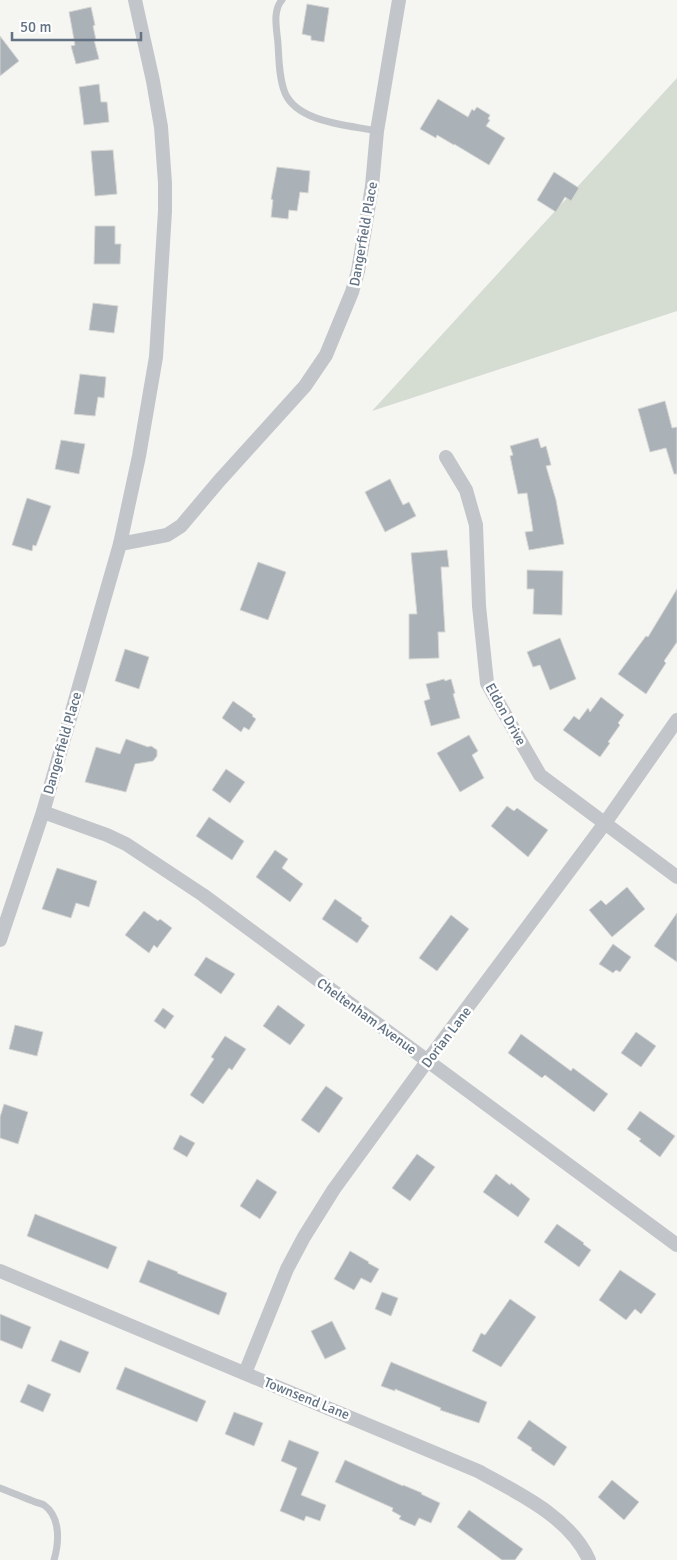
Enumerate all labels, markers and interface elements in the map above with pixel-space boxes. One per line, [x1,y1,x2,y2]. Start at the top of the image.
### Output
scale bar [12,10,141,42]
text: 50 m [20,18,51,36]
street label: Dangerfield Place [346,180,381,288]
street label: Eldon Drive [481,680,530,748]
street label: Dangerfield Place [40,690,85,796]
street label: Cheltenham Avenue [314,975,420,1058]
street label: Dorian Lane [418,1003,475,1071]
street label: Townsend Lane [262,1374,352,1423]

